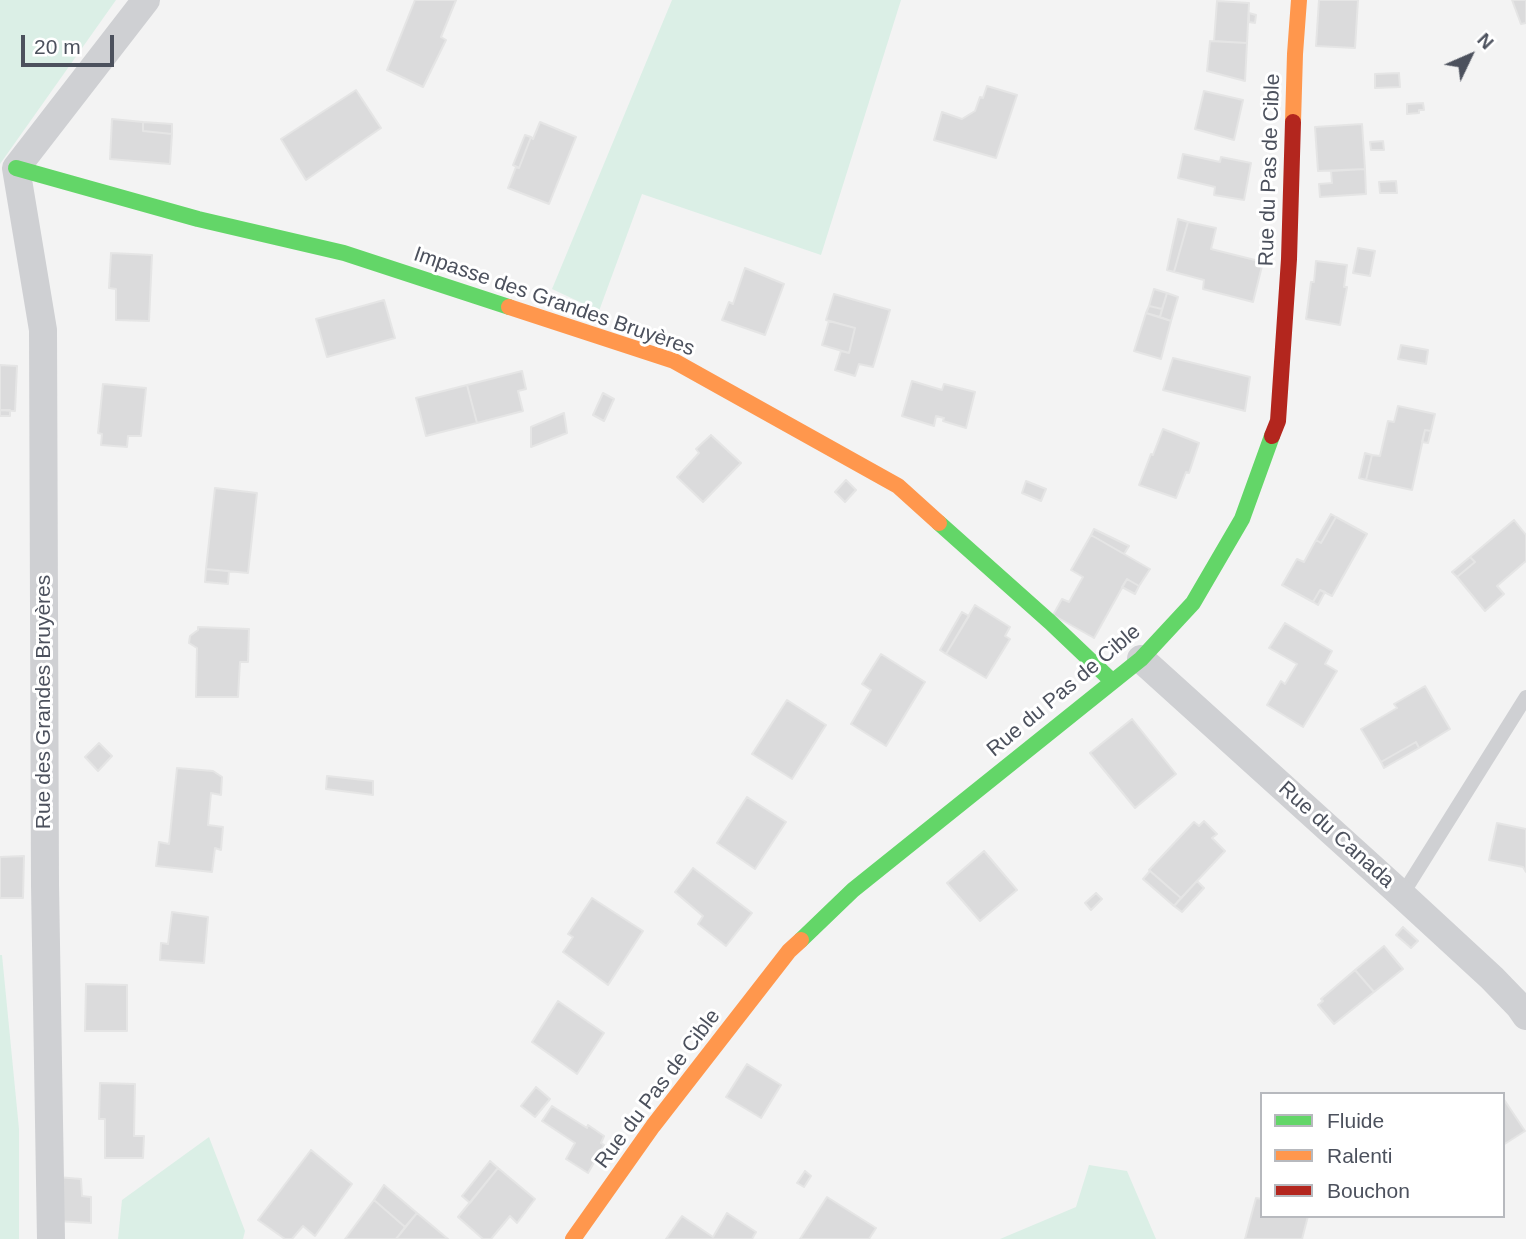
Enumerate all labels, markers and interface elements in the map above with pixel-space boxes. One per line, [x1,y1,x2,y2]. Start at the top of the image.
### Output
scale bar [24,21,117,65]
north arrow [1435,21,1505,91]
text: N [1473,29,1498,53]
text: 20 m [34,35,81,58]
street label: Rue du Pas de Cible [1254,73,1286,267]
street label: Impasse des Grandes Bruyères [410,242,698,362]
street label: Rue des Grandes Bruyères [31,575,57,829]
street label: Rue du Pas de Cible [982,619,1146,763]
street label: Rue du Canada [1273,776,1399,894]
street label: Rue du Pas de Cible [590,1005,726,1173]
legend [1260,1092,1505,1218]
text: Fluide [1327,1109,1384,1132]
text: Ralenti [1327,1144,1392,1167]
text: Bouchon [1327,1179,1410,1202]

